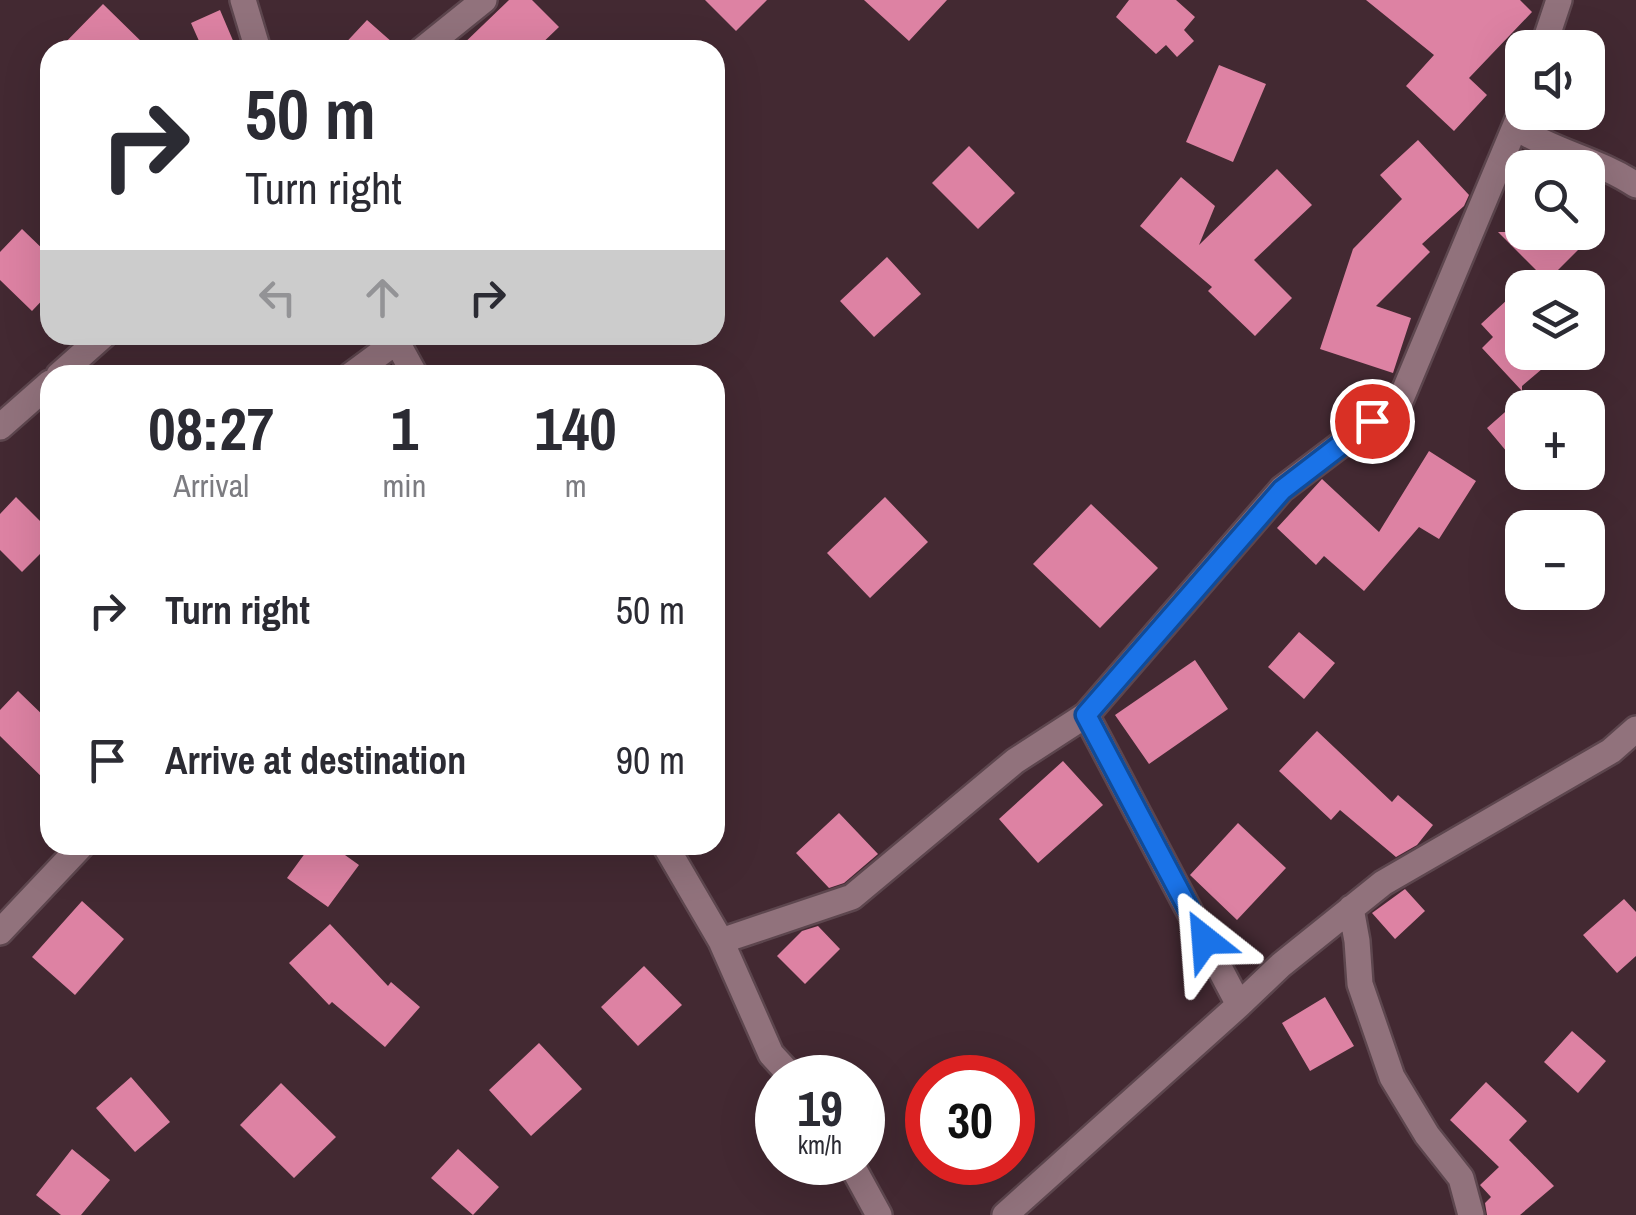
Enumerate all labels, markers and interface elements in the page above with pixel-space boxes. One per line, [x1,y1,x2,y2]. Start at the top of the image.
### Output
map controls [1505,30,1605,610]
button: sound [1505,30,1605,130]
text: 50 m [245,67,376,161]
icon: right [80,80,210,210]
button: search [1505,150,1605,250]
text: Turn right [245,157,402,218]
icon: left [250,270,305,325]
icon: ahead [355,270,410,325]
icon: right [460,270,515,325]
button: layers [1505,270,1605,370]
pin [1330,379,1415,464]
text: 08:27 [148,388,274,469]
text: 1 [391,388,418,469]
text: 140 [535,388,617,469]
button: + [1505,390,1605,490]
icon: arrive [1345,394,1400,449]
text: Arrival [173,464,249,507]
text: min [382,464,426,507]
text: m [565,464,587,507]
button: − [1505,510,1605,610]
icon: right [80,583,135,638]
text: Turn right [165,585,310,636]
text: 50 m [616,585,685,636]
icon: arrive [80,733,135,788]
text: Arrive at destination [165,735,466,786]
text: 90 m [616,735,685,786]
position arrow [1153,888,1257,992]
speed limit sign: 30 [905,1055,1035,1185]
text: 19 [797,1074,843,1142]
text: km/h [798,1128,842,1162]

